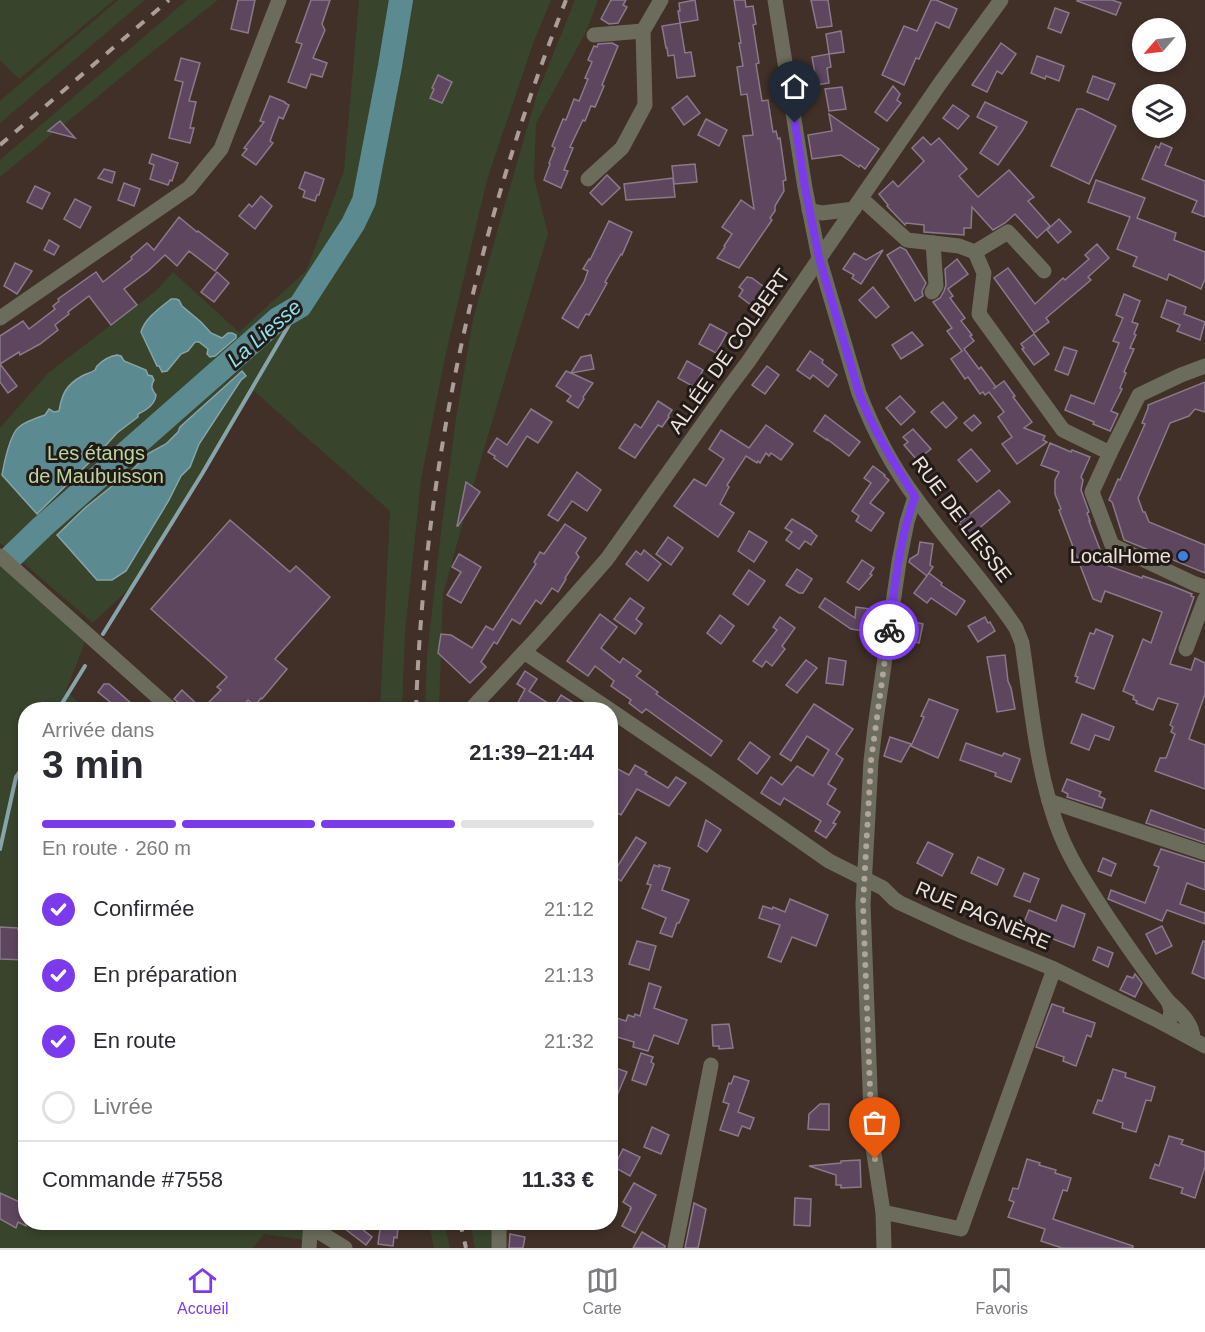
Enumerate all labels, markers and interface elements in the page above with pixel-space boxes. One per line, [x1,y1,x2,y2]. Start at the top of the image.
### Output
north arrow [1132,18,1186,72]
map controls [1132,18,1186,138]
pin [769,61,820,123]
icon: home [778,70,811,103]
button: layers [1132,84,1186,138]
street label: ALLÉE DE COLBERT [664,265,794,437]
water label: La Liesse [223,295,305,371]
park label: Les étangs de Maubuisson [28,442,164,487]
street label: RUE DE LIESSE [908,452,1016,586]
place label: LocalHome [1070,545,1171,567]
marker: LocalHome [1176,549,1190,563]
courier [859,600,919,660]
icon: bike [873,614,906,647]
text: Arrivée dans [42,719,154,741]
text: 21:39–21:44 [469,740,594,765]
text: 3 min [42,743,144,786]
text: En route · 260 m [42,837,191,859]
street label: RUE PAGNÈRE [912,877,1054,953]
icon: check [42,893,75,926]
text: Confirmée [93,896,194,921]
text: 21:12 [544,898,594,920]
icon: check [42,959,75,992]
text: En préparation [93,962,237,987]
text: 21:13 [544,964,594,986]
icon: check [42,1025,75,1058]
text: En route [93,1028,176,1053]
text: 21:32 [544,1030,594,1052]
text: Livrée [93,1094,153,1119]
pin [849,1097,900,1159]
icon: bag [858,1106,891,1139]
text: Commande #7558 [42,1167,223,1192]
text: 11.33 € [522,1167,594,1192]
tab: Accueil [177,1264,229,1318]
tab: Carte [582,1264,622,1318]
tab: Favoris [976,1264,1028,1318]

